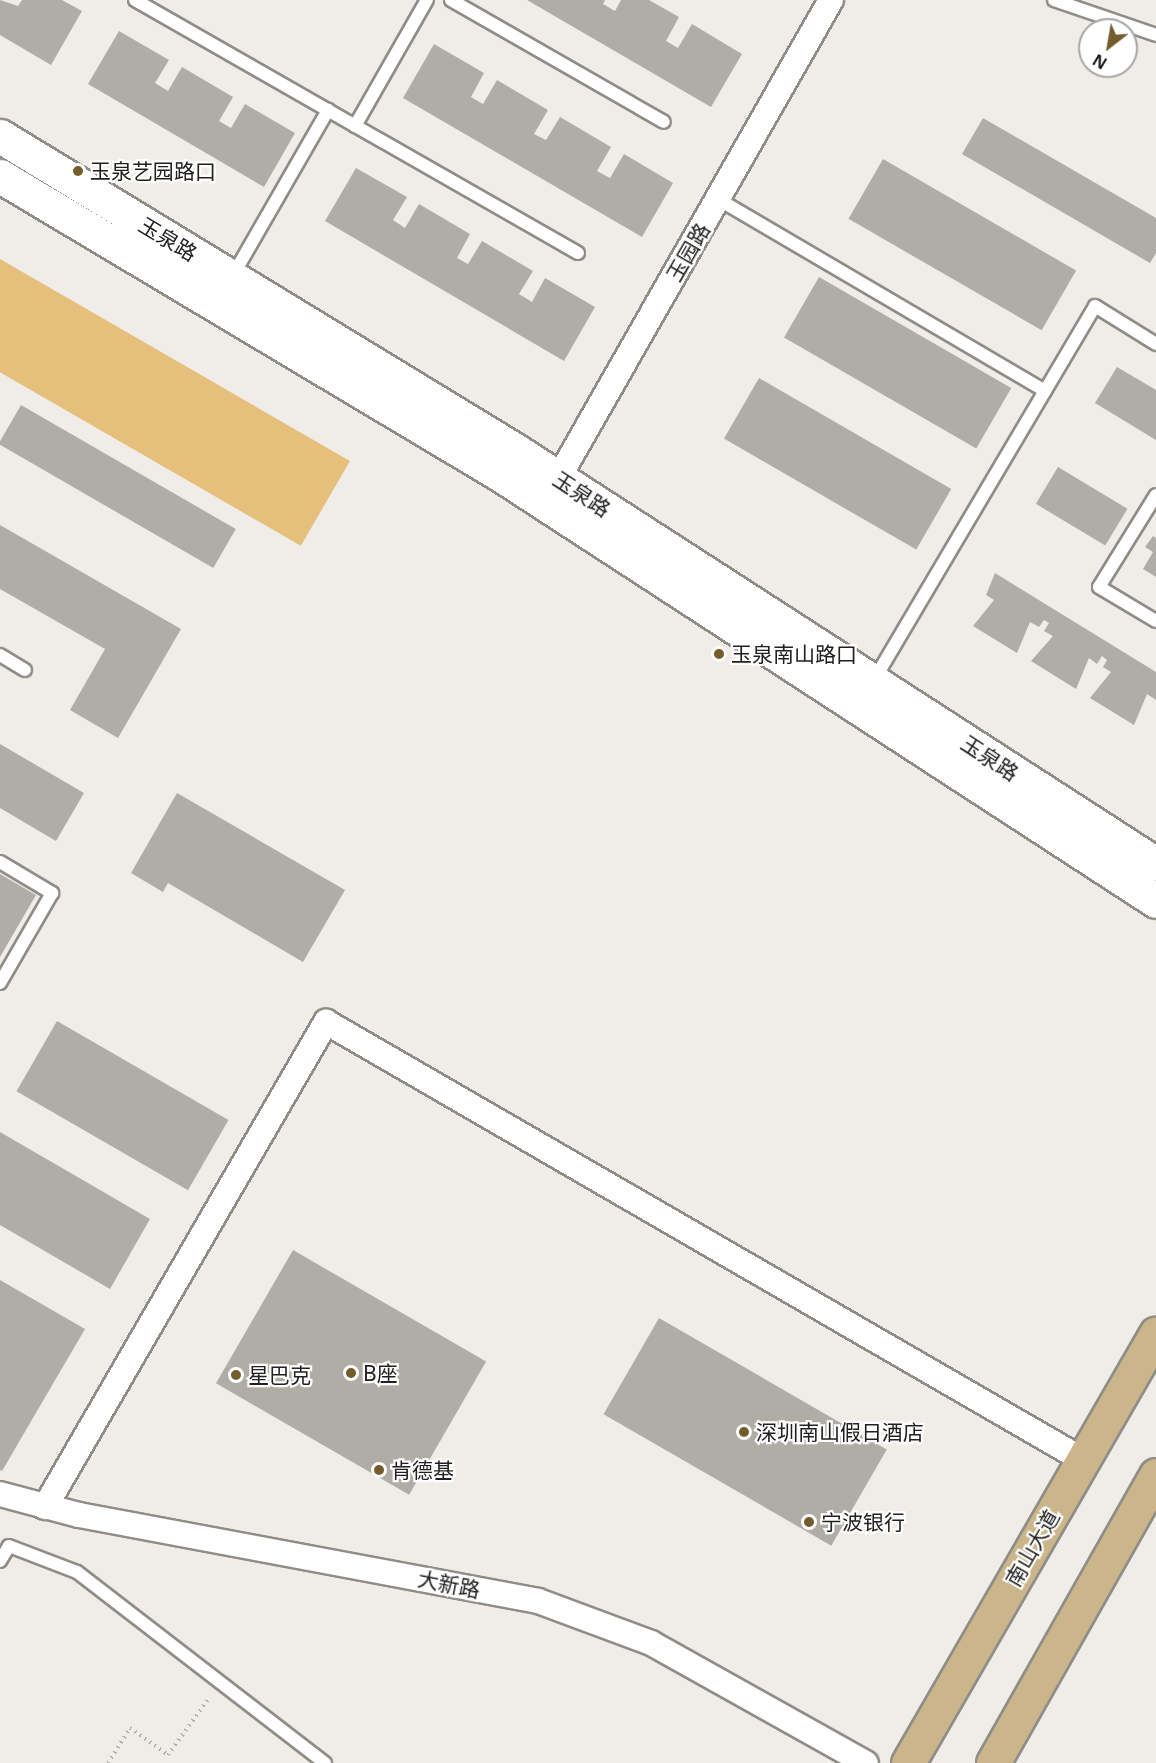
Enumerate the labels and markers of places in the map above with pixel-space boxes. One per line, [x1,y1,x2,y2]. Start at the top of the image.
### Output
place label: 玉泉艺园路口 [90,158,216,184]
marker: 玉泉艺园路口 [71,164,85,178]
place label: 玉泉南山路口 [731,641,857,667]
marker: 玉泉南山路口 [712,647,726,661]
place label: B座 [363,1360,398,1386]
place label: 星巴克 [248,1362,311,1388]
marker: B座 [344,1366,358,1380]
marker: 星巴克 [229,1368,243,1382]
place label: 深圳南山假日酒店 [756,1419,924,1445]
marker: 深圳南山假日酒店 [737,1425,751,1439]
place label: 肯德基 [391,1457,454,1483]
marker: 肯德基 [372,1463,386,1477]
place label: 宁波银行 [821,1509,905,1535]
marker: 宁波银行 [802,1515,816,1529]

